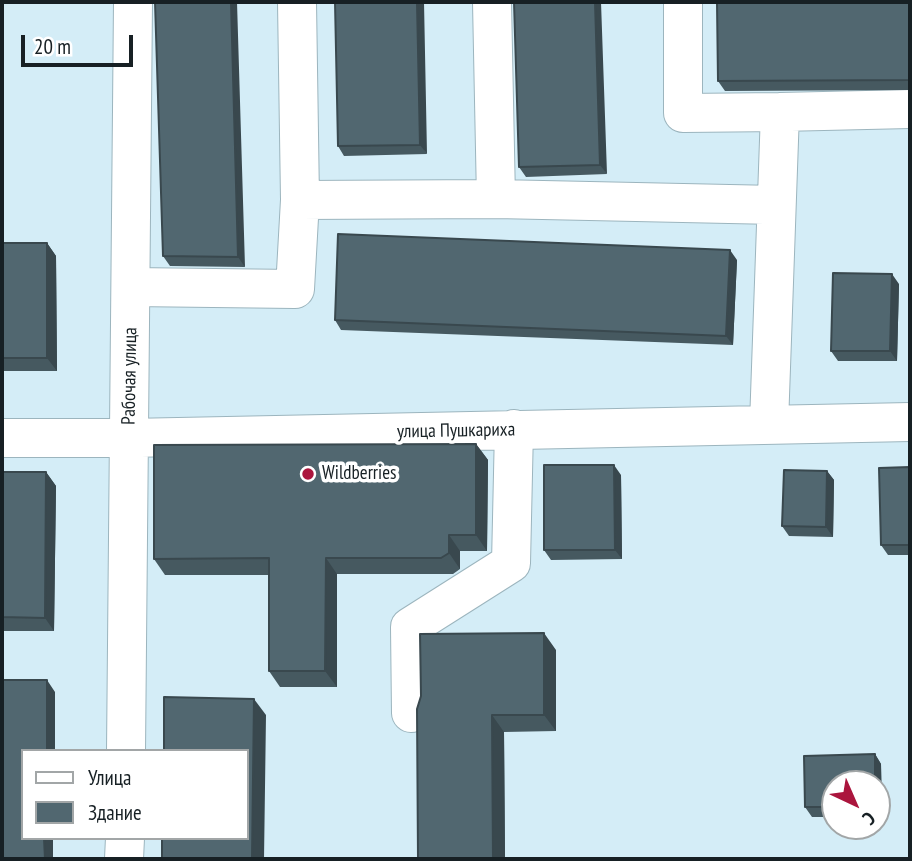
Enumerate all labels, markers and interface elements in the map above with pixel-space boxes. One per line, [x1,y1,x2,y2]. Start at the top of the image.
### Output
scale bar [24,21,136,65]
text: 20 m [34,33,71,60]
street label: Рабочая улица [118,327,142,425]
street label: улица Пушкариха [397,419,515,443]
place label: Wildberries [322,463,396,485]
marker: Wildberries [300,466,316,482]
legend [21,749,248,840]
text: Улица [88,764,131,791]
north arrow [821,770,891,840]
text: Здание [88,799,142,826]
text: С [858,807,881,830]

